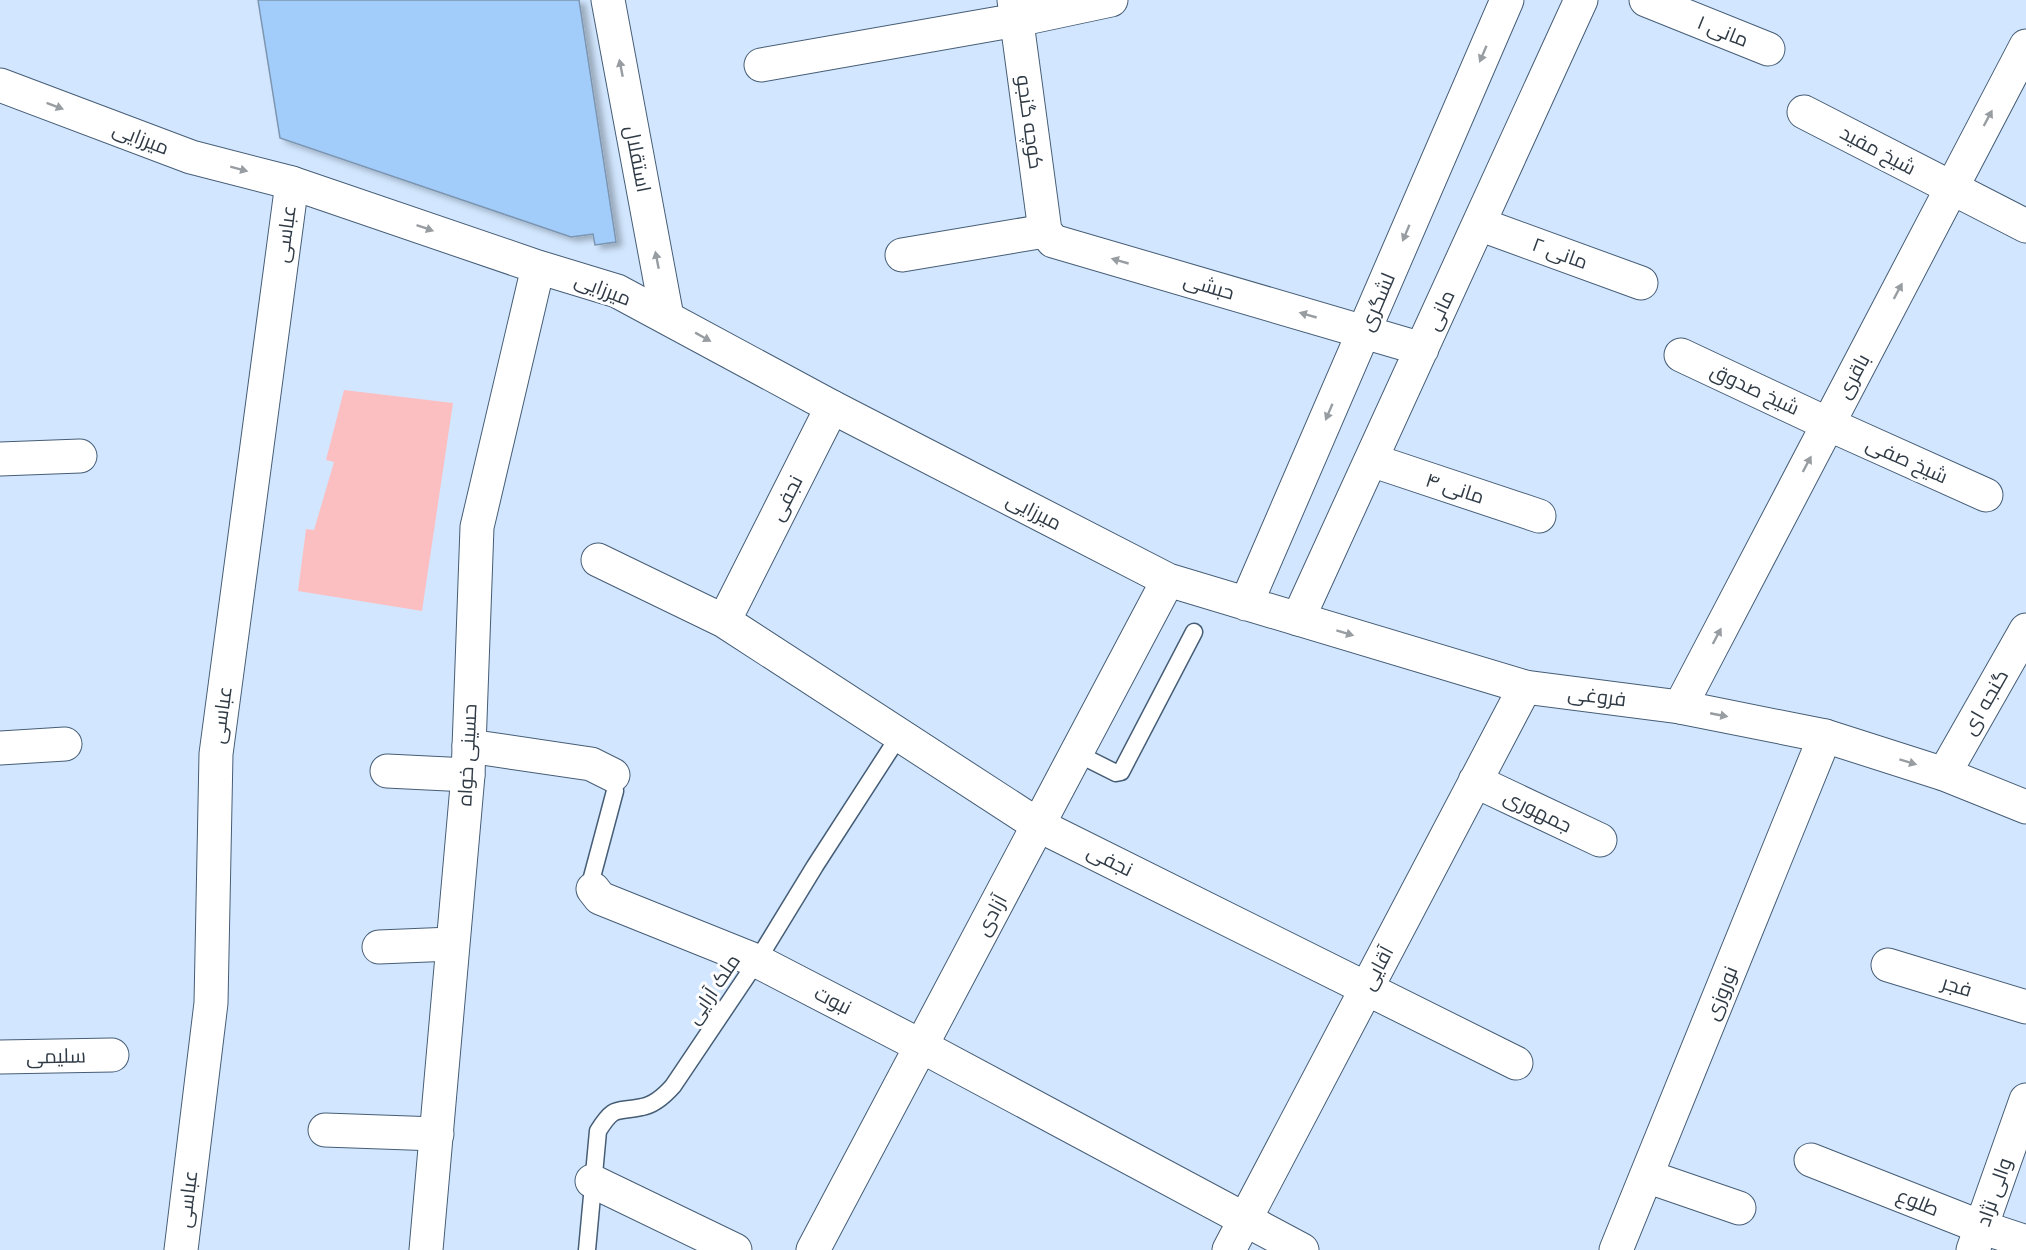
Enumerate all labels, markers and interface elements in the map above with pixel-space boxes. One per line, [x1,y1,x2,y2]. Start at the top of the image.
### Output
street label: مانی ۱ [1692,8,1753,56]
one-way arrow [1479,45,1488,62]
one-way arrow [616,59,625,78]
street label: کوچه گنجو [1008,73,1050,171]
one-way arrow [46,101,64,111]
one-way arrow [1983,109,1993,126]
street label: میرزایی [108,114,173,163]
street label: شیخ مفید [1834,118,1921,183]
street label: استقلال [616,123,658,195]
one-way arrow [230,165,248,174]
street label: عباسی [267,203,305,265]
one-way arrow [416,224,434,233]
one-way arrow [1401,224,1411,242]
street label: مانی ۲ [1528,230,1592,278]
one-way arrow [652,250,661,269]
one-way arrow [1111,256,1129,265]
street label: میرزایی [570,265,635,314]
street label: حبشی [1180,265,1238,309]
street label: لشگری [1352,269,1404,336]
one-way arrow [1892,282,1902,300]
street label: مانی [1418,285,1463,336]
one-way arrow [1299,310,1317,319]
one-way arrow [695,332,712,342]
street label: باقری [1830,349,1878,404]
street label: شیخ صدوق [1705,356,1804,424]
one-way arrow [1324,403,1333,421]
street label: شیخ صفی [1861,430,1952,492]
one-way arrow [1802,455,1812,472]
street label: مانی ۴ [1422,465,1488,512]
street label: نجفی [763,470,811,527]
street label: میرزایی [1001,485,1066,539]
one-way arrow [1712,628,1722,645]
one-way arrow [1336,629,1354,638]
street label: گنجه ای [1955,664,2017,741]
street label: فروغی [1566,679,1628,715]
street label: عباسی [203,684,241,746]
street label: حسینی خواه [450,703,486,807]
one-way arrow [1710,711,1729,720]
one-way arrow [1899,758,1917,767]
street label: جمهوری [1498,783,1577,841]
street label: نجفی [1081,837,1138,885]
street label: آزادی [968,889,1016,942]
street label: آقایی [1354,940,1402,996]
street label: ملک آرایی [679,948,748,1031]
street label: نوروزی [1697,962,1746,1025]
street label: فجر [1937,968,1976,1006]
street label: نبوت [809,979,857,1023]
street label: سلیمی [26,1041,86,1073]
street label: والی نژاد [1969,1154,2021,1231]
street label: عباسی [170,1169,206,1230]
street label: طلوع [1892,1181,1943,1225]

